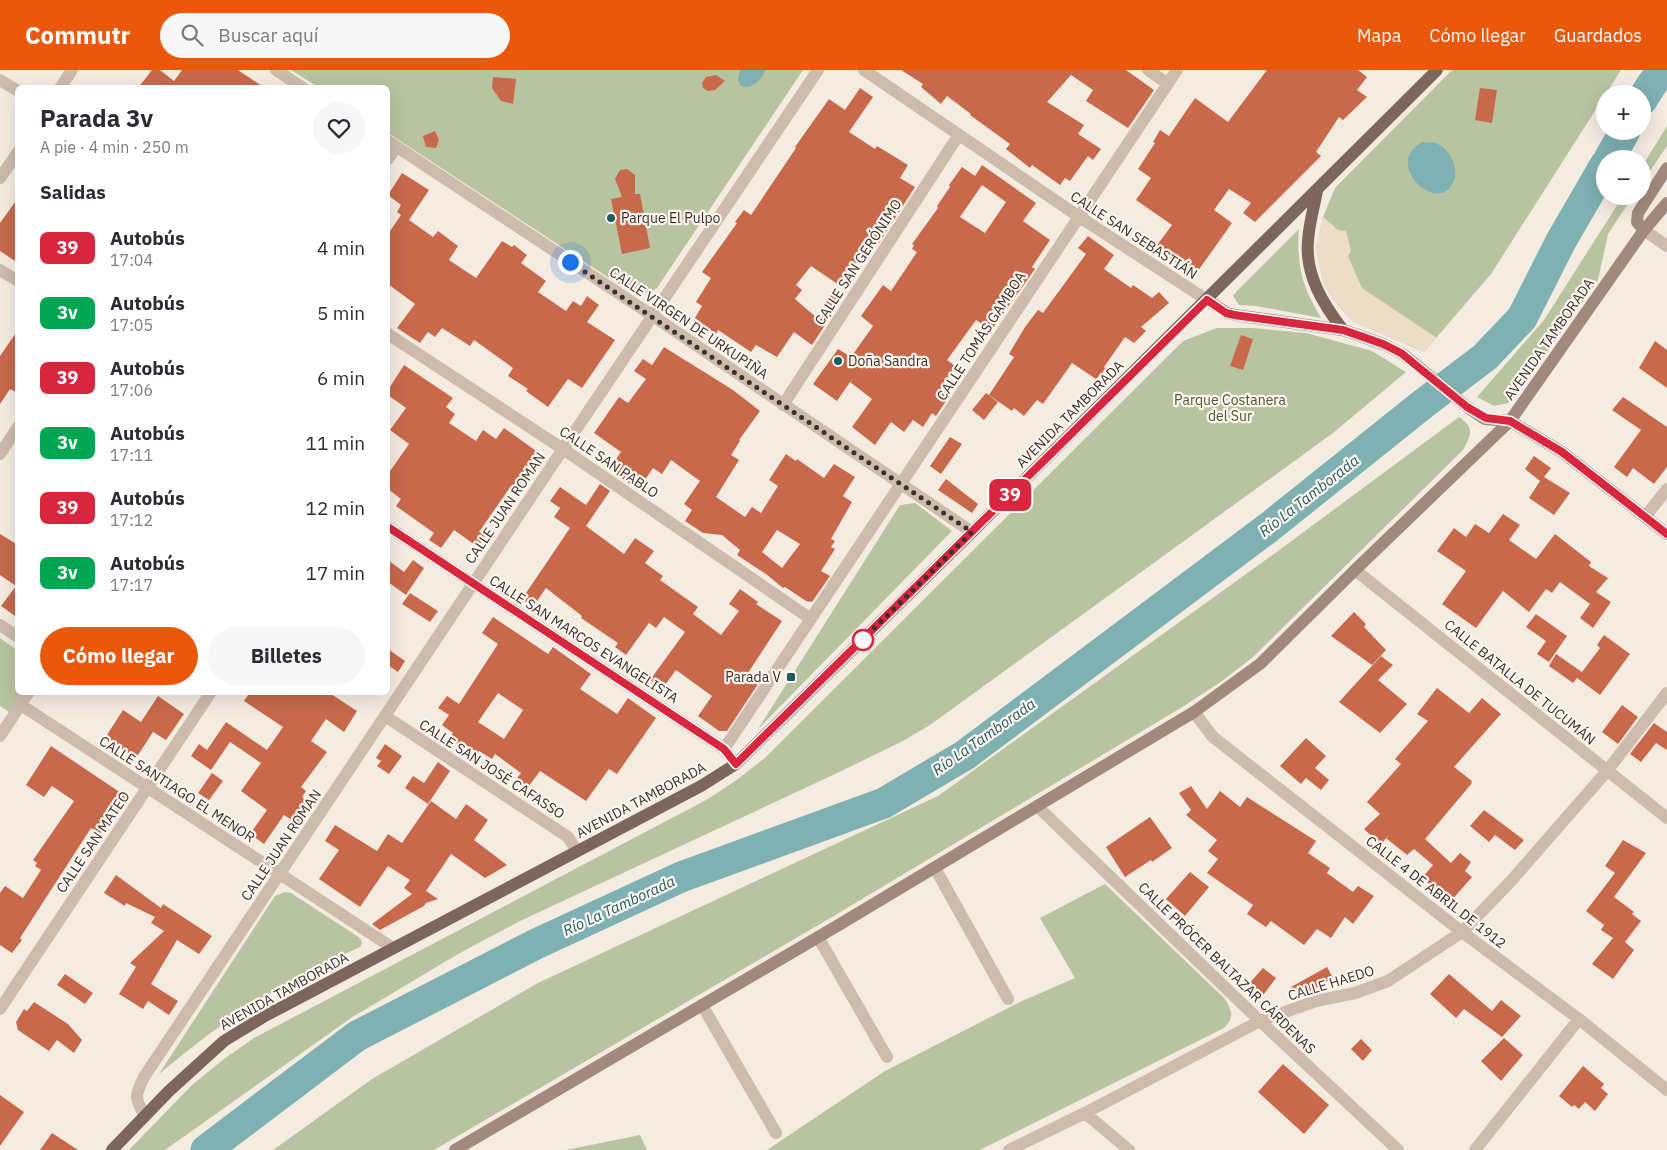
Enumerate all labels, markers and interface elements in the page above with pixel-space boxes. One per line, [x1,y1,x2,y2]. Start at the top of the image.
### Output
search box [160,13,510,58]
text: Commutr [25,19,130,51]
icon: search [178,21,206,49]
text: Buscar aquí [218,23,319,47]
text: Mapa [1357,24,1401,47]
text: Cómo llegar [1429,24,1526,47]
text: Guardados [1554,24,1642,47]
map controls [1596,85,1651,205]
button: + [1596,85,1651,140]
text: Parada 3v [40,102,153,134]
button: heart [313,102,365,154]
text: A pie · 4 min · 250 m [40,137,189,157]
button: − [1596,150,1651,205]
text: Salidas [40,180,106,204]
street label: CALLE SAN SEBASTIÁN [1067,186,1202,283]
street label: CALLE SAN GERÓNIMO [810,195,906,328]
place label: Parque El Pulpo [621,209,721,227]
marker: Parque El Pulpo [605,212,617,224]
text: Autobús [110,226,185,250]
text: 39 [57,236,78,259]
text: 4 min [317,236,365,260]
text: 17:04 [110,250,153,270]
your location [558,250,583,275]
street label: CALLE VIRGEN DE URKUPIÑA [606,263,772,383]
street label: CALLE TOMÁS GAMBOA [932,267,1030,404]
street label: AVENIDA TAMBORADA [1500,275,1598,403]
text: Autobús [110,291,185,315]
text: 3v [57,301,78,324]
text: 5 min [317,301,365,325]
text: 17:05 [110,315,153,335]
place label: Doña Sandra [848,352,929,370]
marker: Doña Sandra [832,355,844,367]
text: Autobús [110,356,185,380]
street label: AVENIDA TAMBORADA [1012,356,1128,472]
text: 39 [57,366,78,389]
text: 6 min [317,366,365,390]
text: 17:06 [110,380,153,400]
park label: Parque Costanera del Sur [1174,391,1286,425]
text: Autobús [110,421,185,445]
street label: CALLE SAN PABLO [556,422,662,502]
text: 3v [57,431,78,454]
text: 11 min [306,431,365,455]
text: 17:11 [110,445,153,465]
street label: CALLE JUAN ROMAN [461,449,549,567]
water label: Río La Tamborada [1255,451,1363,541]
line badge: 39 [988,479,1032,511]
text: 39 [999,483,1021,506]
text: Autobús [110,486,185,510]
text: 39 [57,496,78,519]
text: 12 min [306,496,365,520]
text: 17:12 [110,510,153,530]
text: Autobús [110,551,185,575]
text: 3v [57,561,78,584]
text: 17 min [306,561,365,585]
street label: CALLE SAN MARCOS EVANGELISTA [486,571,682,707]
text: 17:17 [110,575,153,595]
street label: CALLE BATALLA DE TUCUMÁN [1441,615,1600,749]
button: Cómo llegar [40,627,198,685]
button: Billetes [208,627,365,685]
unlabelled marker [852,629,874,651]
place label: Parada V [725,668,781,686]
marker: Parada V [785,671,797,683]
water label: Río La Tamborada [928,694,1039,779]
street label: CALLE SAN JOSÉ CAFASSO [416,714,569,823]
street label: CALLE SANTIAGO EL MENOR [96,732,258,846]
street label: AVENIDA TAMBORADA [573,758,709,842]
street label: CALLE JUAN ROMAN [237,786,325,904]
street label: CALLE SAN MATEO [52,788,134,896]
street label: CALLE 4 DE ABRIL DE 1912 [1362,832,1510,952]
water label: Río La Tamborada [560,871,678,940]
street label: CALLE PRÓCER BALTAZAR CÁRDENAS [1134,877,1320,1058]
street label: AVENIDA TAMBORADA [216,948,352,1034]
street label: CALLE HAEDO [1286,961,1377,1005]

